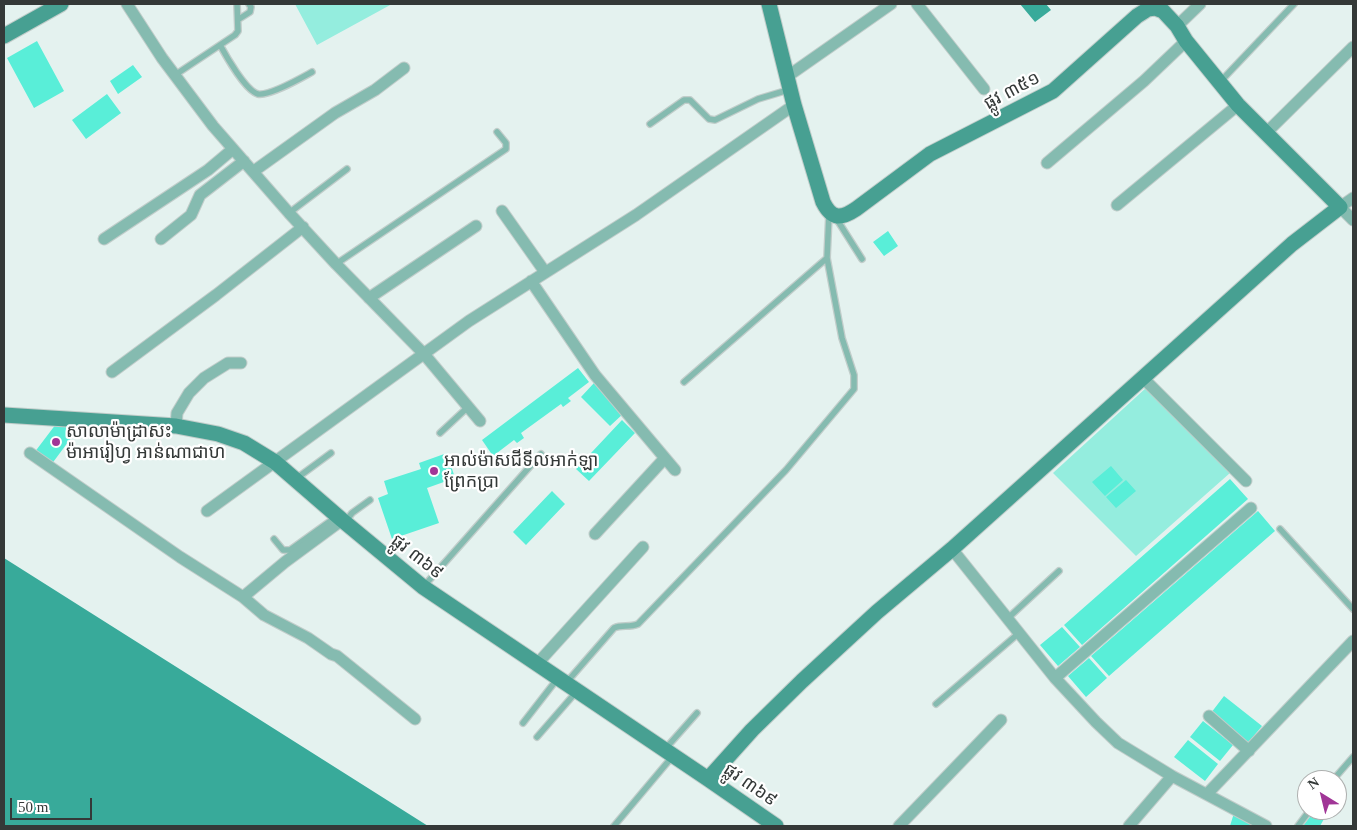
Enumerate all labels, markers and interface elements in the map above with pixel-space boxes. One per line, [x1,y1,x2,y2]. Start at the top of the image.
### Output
street label: ផ្លូវ ៣៥១ [980,67,1044,115]
place label: សាលាម៉ាដ្រាសះ ម៉ាអារៀហ្វ អាន់ណាជាហ [66,421,225,464]
marker: សាលាម៉ាដ្រាសះ ម៉ាអារៀហ្វ អាន់ណាជាហ [50,436,62,448]
place label: អាល់ម៉ាសជីទីលអាក់ឡា ព្រែកប្រា [444,450,598,492]
marker: អាល់ម៉ាសជីទីលអាក់ឡា ព្រែកប្រា [428,465,440,477]
street label: ផ្លូវ ៣៦៩ [387,530,447,584]
street label: ផ្លូវ ៣៦៩ [719,759,781,811]
north arrow [1297,770,1347,820]
text: N [1305,774,1322,792]
scale bar [12,788,95,820]
text: 50 m [18,799,48,815]

